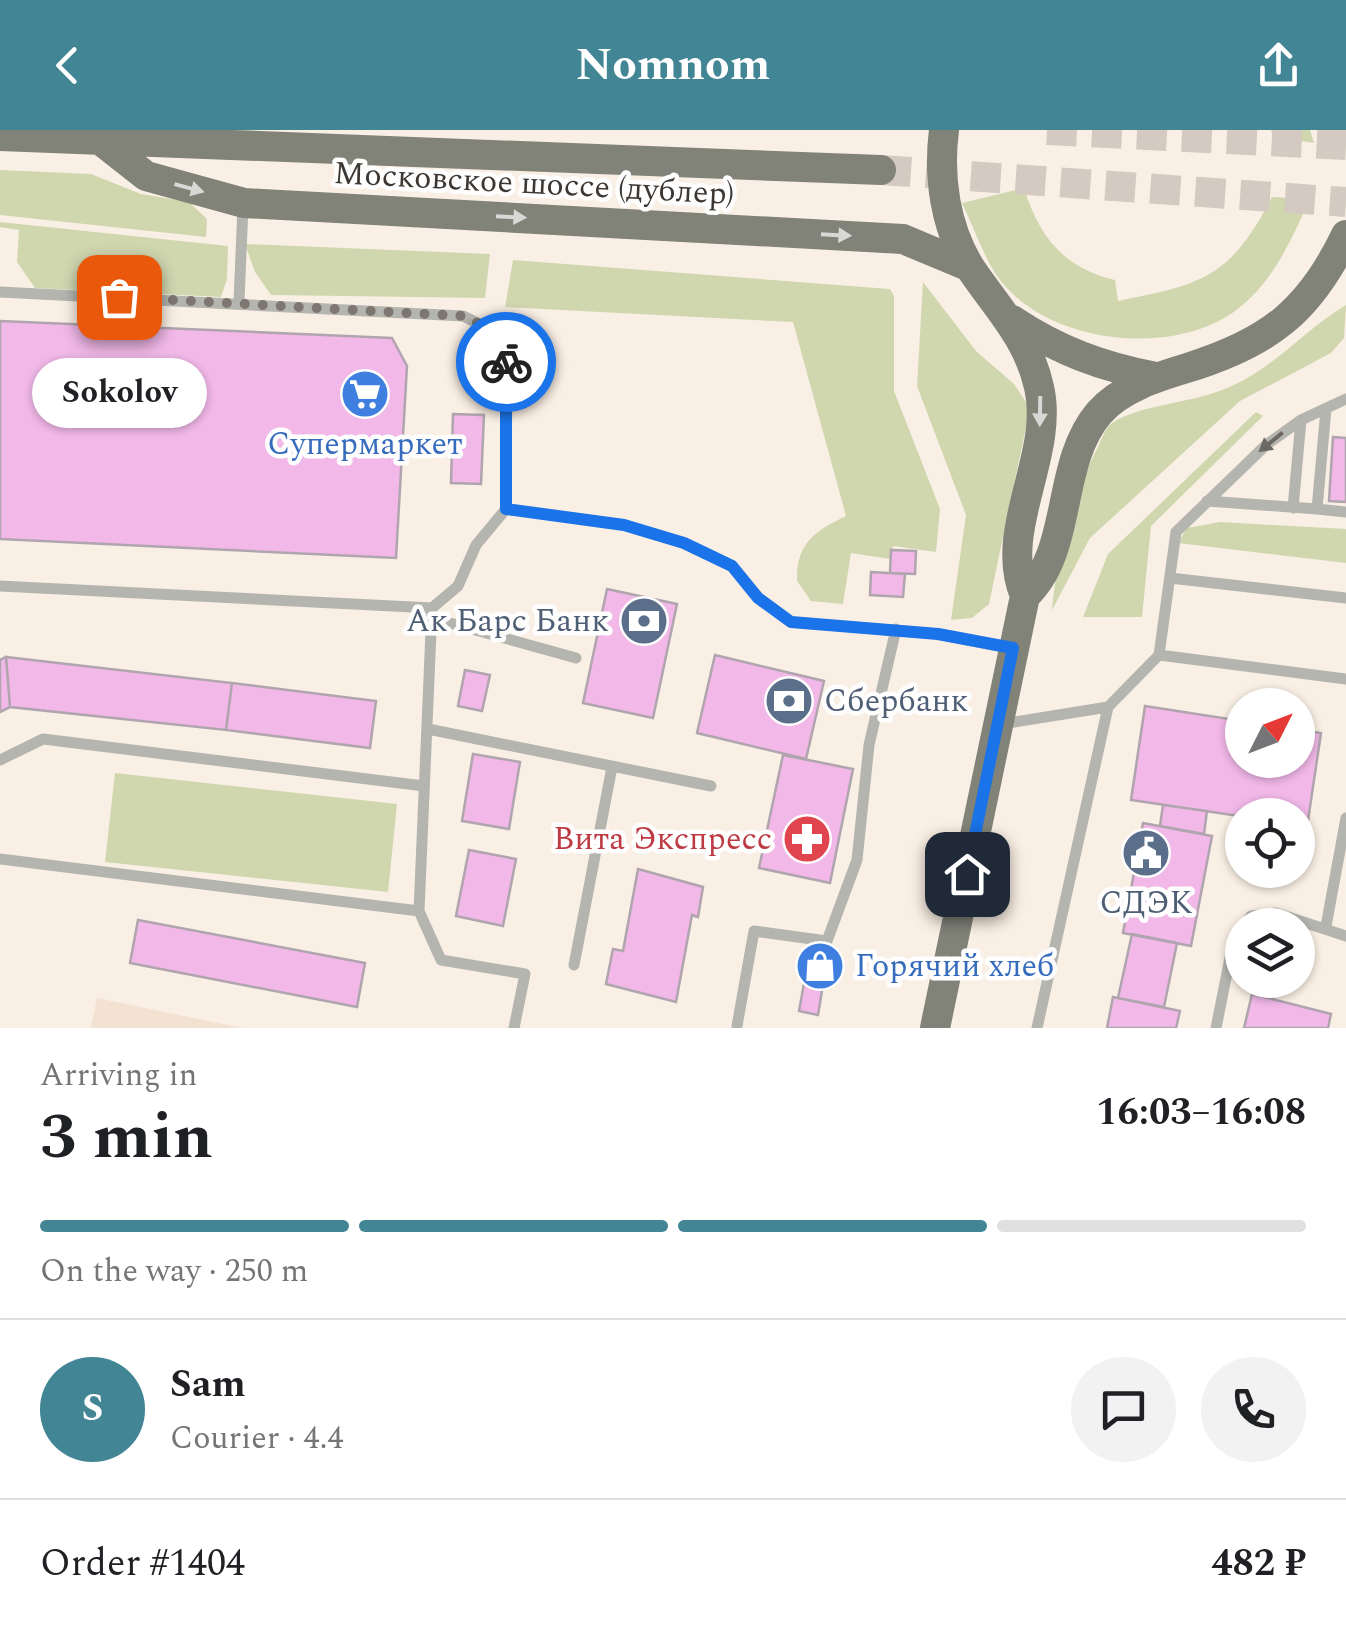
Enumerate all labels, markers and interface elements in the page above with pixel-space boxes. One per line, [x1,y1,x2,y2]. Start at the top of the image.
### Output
text: Nomnom [576,31,770,100]
icon: back [40,38,95,93]
icon: share [1251,38,1306,93]
street label: Московское шоссе (дублер) [333,149,735,219]
one-way arrow [174,181,205,197]
one-way arrow [496,209,528,225]
one-way arrow [820,227,852,243]
pin [77,255,162,340]
icon: bag [92,270,147,325]
courier [456,312,556,412]
icon: bike [479,335,534,390]
callout: Sokolov [32,357,206,427]
text: Sokolov [62,368,177,417]
supermarket icon: Супермаркет [339,368,391,420]
one-way arrow [1032,396,1048,427]
place label: Супермаркет [267,420,463,469]
one-way arrow [1259,431,1284,452]
bank icon: Ак Барс Банк [618,595,670,647]
place label: Ак Барс Банк [406,597,609,646]
bank icon: Сбербанк [763,675,815,727]
place label: Сбербанк [824,677,968,726]
north arrow [1225,688,1315,778]
map controls [1225,688,1315,998]
button: locate [1225,798,1315,888]
pharmacy icon: Вита Экспресс [781,813,833,865]
place label: Вита Экспресс [553,815,772,864]
public building icon: СДЭК [1120,827,1172,879]
pin [925,832,1010,917]
icon: home [940,847,995,902]
place label: СДЭК [1100,879,1192,928]
button: layers [1225,908,1315,998]
shop icon: Горячий хлеб [794,940,846,992]
place label: Горячий хлеб [855,942,1054,991]
text: Arriving in [40,1051,197,1100]
text: 16:03–16:08 [1096,1084,1306,1142]
text: 3 min [40,1088,213,1187]
text: On the way · 250 m [40,1247,308,1296]
text: Sam [170,1356,246,1414]
button: chat [1071,1357,1176,1462]
button: phone [1201,1357,1306,1462]
text: S [82,1380,103,1438]
text: Courier · 4.4 [170,1414,343,1463]
text: Order #1404 [40,1535,245,1593]
text: 482 ₽ [1211,1535,1306,1593]

